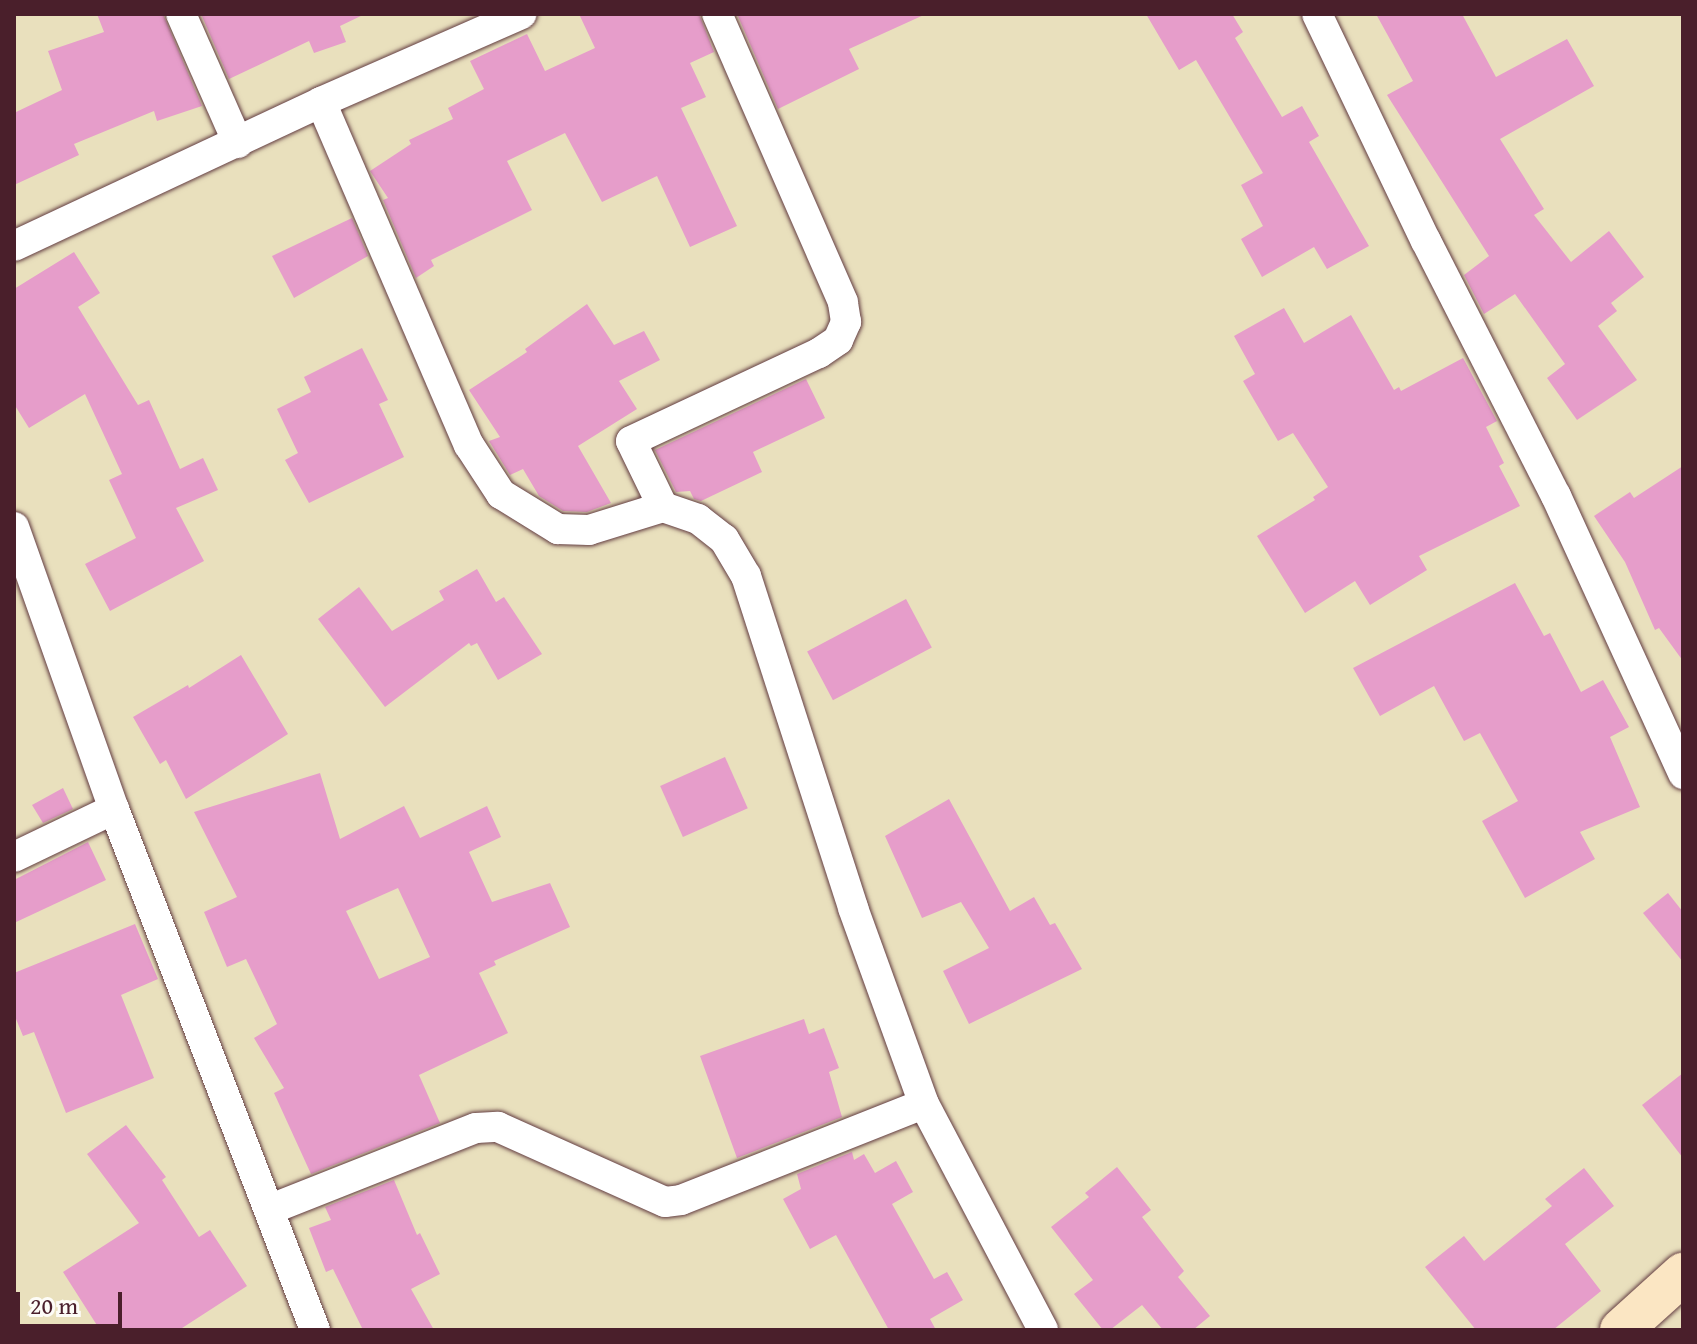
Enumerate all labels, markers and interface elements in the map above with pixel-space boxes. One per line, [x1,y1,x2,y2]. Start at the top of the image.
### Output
scale bar [20,1276,126,1326]
text: 20 m [30,1288,78,1323]

